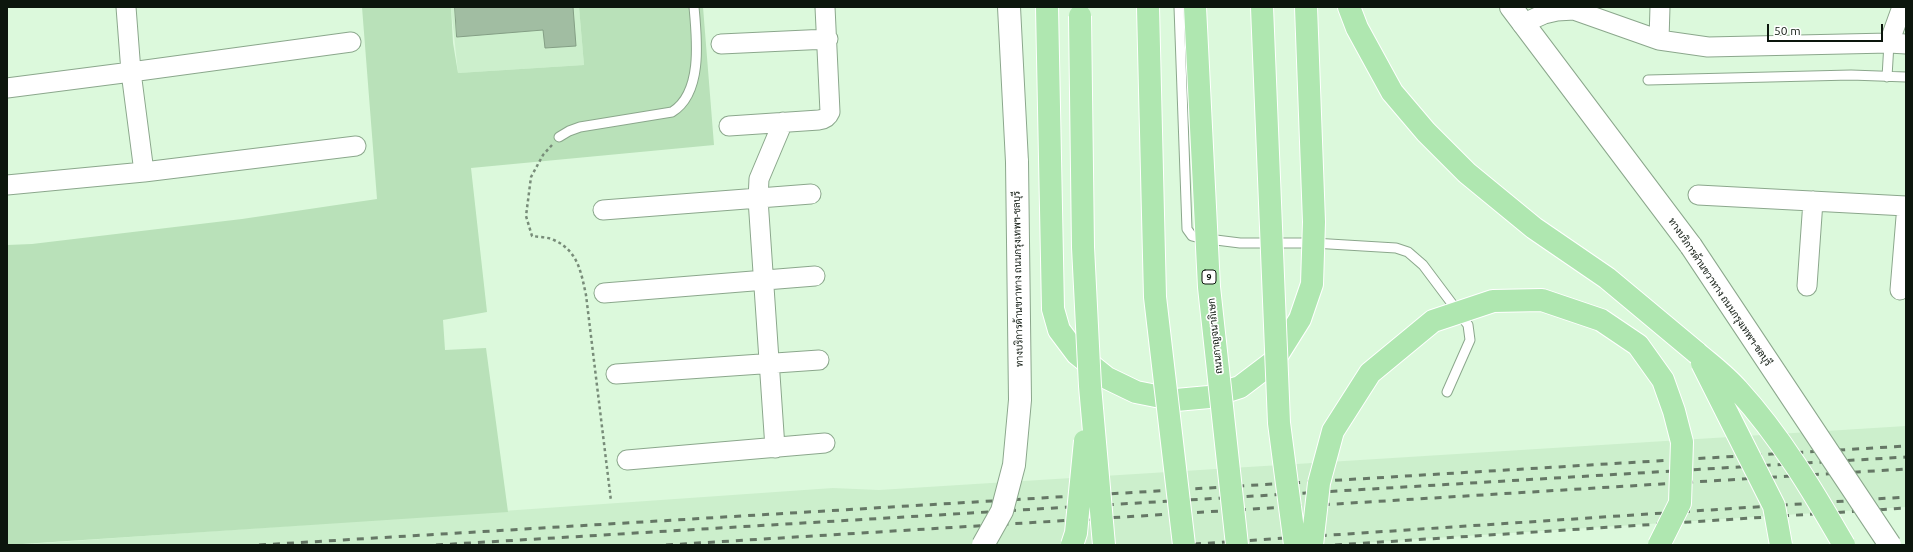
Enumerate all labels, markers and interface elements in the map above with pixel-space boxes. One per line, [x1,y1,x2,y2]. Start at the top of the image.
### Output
scale bar [1769,16,1885,42]
text: 50 m [1774,24,1801,37]
street label: ทางบริการด้านขวาทาง ถนนกรุงเทพฯ-ชลบุรี [1010,191,1026,367]
street label: ทางบริการด้านขวาทาง ถนนกรุงเทพฯ-ชลบุรี [1666,216,1774,368]
road number: 9 [1202,270,1216,284]
street label: ถนนกาญจนาภิเษก [1205,298,1225,374]

